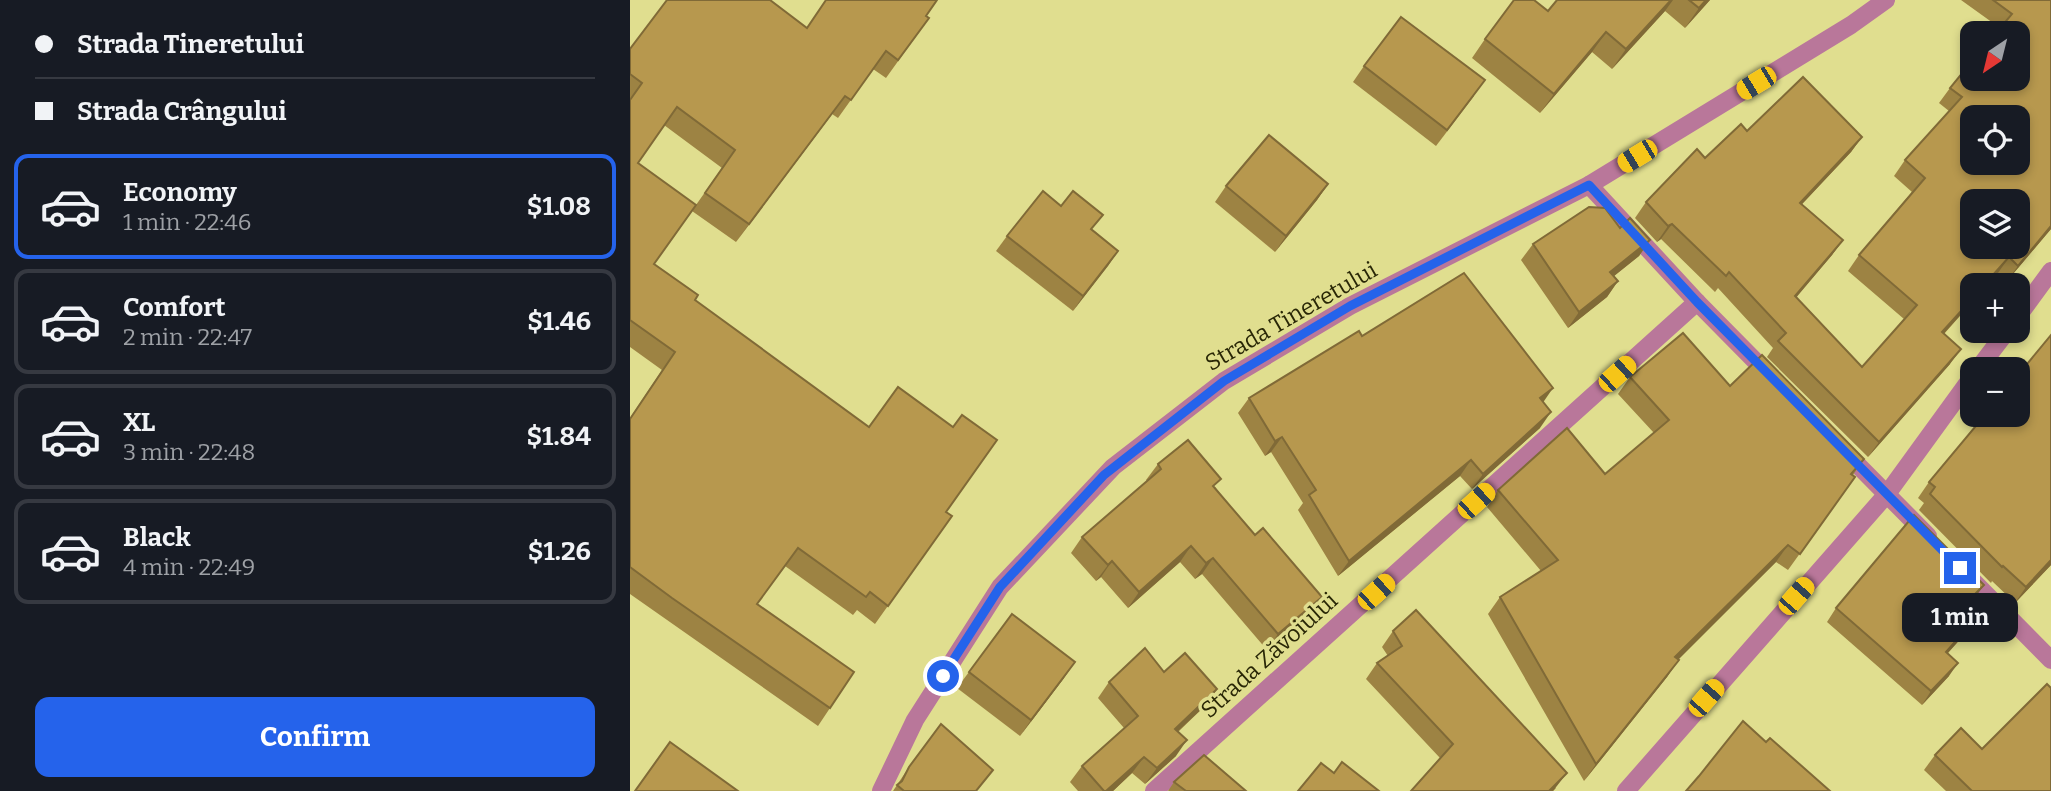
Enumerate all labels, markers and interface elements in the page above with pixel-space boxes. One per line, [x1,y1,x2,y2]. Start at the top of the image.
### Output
north arrow [1960,21,2030,91]
map controls [1960,21,2030,427]
text: Strada Tineretului [77,29,304,60]
car [1733,63,1780,103]
text: Strada Crângului [77,96,286,127]
button: locate [1960,105,2030,175]
car [1614,136,1661,176]
icon: car [39,175,102,238]
text: Economy [123,177,237,208]
button: layers [1960,189,2030,259]
text: $1.08 [527,191,591,222]
text: 1 min · 22:46 [123,208,251,236]
street label: Strada Tineretului [1200,255,1382,377]
button: + [1960,273,2030,343]
icon: car [39,290,102,353]
text: Comfort [123,292,226,323]
text: $1.46 [527,306,591,337]
text: 2 min · 22:47 [123,323,252,351]
car [1595,352,1640,396]
button: − [1960,357,2030,427]
icon: car [39,405,102,468]
text: XL [123,407,155,438]
text: $1.84 [526,421,591,452]
text: 3 min · 22:48 [123,438,255,466]
car [1454,479,1499,523]
icon: car [39,520,102,583]
text: Black [123,522,191,553]
text: $1.26 [528,536,591,567]
route end [1944,552,1976,584]
text: 4 min · 22:49 [123,553,255,581]
car [1354,570,1399,614]
car [1775,573,1818,619]
street label: Strada Zăvoiului [1195,586,1343,724]
callout: 1 min [1902,592,2018,642]
text: 1 min [1931,603,1989,631]
route start [927,660,959,692]
car [1685,675,1728,721]
button: Confirm [35,697,595,777]

